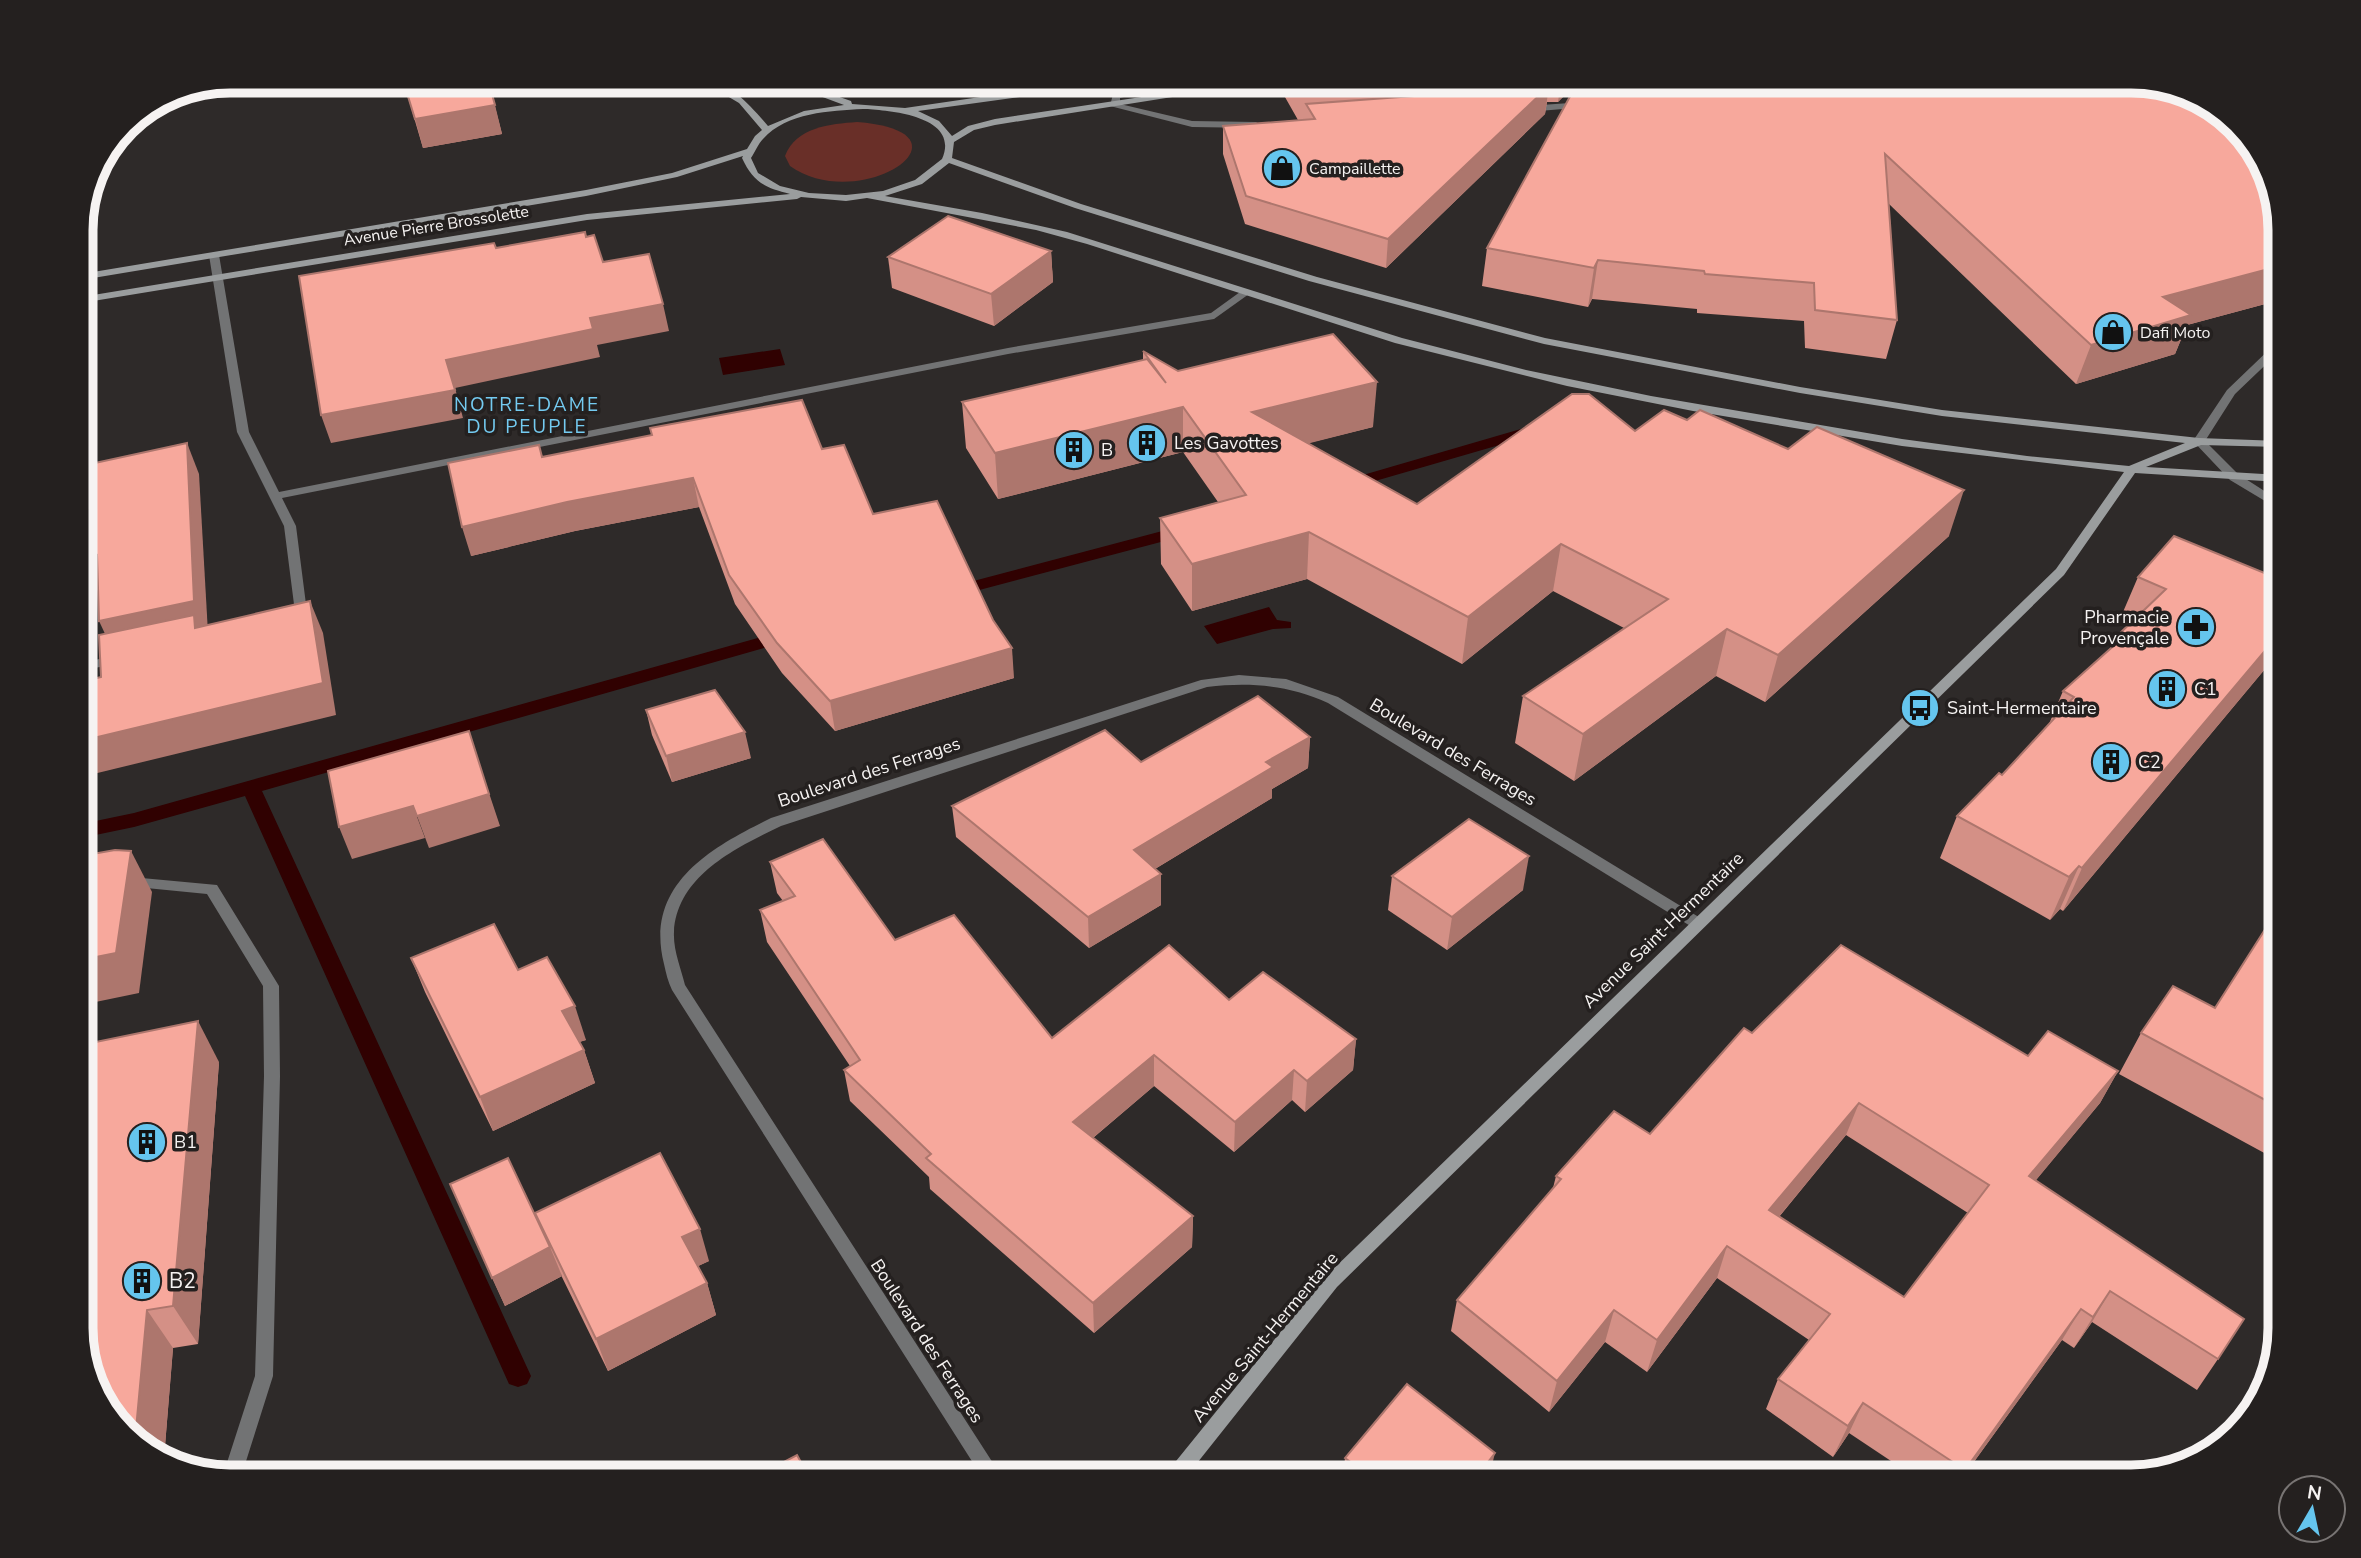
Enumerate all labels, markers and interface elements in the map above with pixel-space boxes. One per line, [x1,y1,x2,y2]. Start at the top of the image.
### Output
shop icon: Campaillette [1261,147,1303,189]
place label: Campaillette [1309,158,1401,180]
street label: Avenue Pierre Brossolette [342,200,530,251]
shop icon: Dafi Moto [2092,311,2134,353]
place label: Dafi Moto [2140,322,2210,344]
district label: NOTRE-DAME DU PEUPLE [454,392,600,440]
building icon: Les Gavottes [1126,422,1168,464]
building icon: B [1053,429,1095,471]
place label: Les Gavottes [1174,431,1279,455]
place label: B [1101,438,1113,462]
place label: Pharmacie Provençale [2080,605,2169,650]
pharmacy icon: Pharmacie Provençale [2175,606,2217,648]
building icon: C1 [2146,668,2188,710]
place label: C1 [2194,677,2217,701]
bus stop icon: Saint-Hermentaire [1899,687,1941,729]
street label: Boulevard des Ferrages [1365,693,1541,811]
place label: Saint-Hermentaire [1947,696,2097,720]
street label: Boulevard des Ferrages [775,731,963,813]
building icon: C2 [2090,741,2132,783]
place label: C2 [2138,750,2161,774]
street label: Avenue Saint-Hermentaire [1577,847,1749,1013]
building icon: B1 [126,1121,168,1163]
place label: B1 [174,1130,197,1154]
street label: Avenue Saint-Hermentaire [1187,1247,1343,1427]
street label: Boulevard des Ferrages [865,1255,989,1427]
building icon: B2 [121,1260,163,1302]
place label: B2 [169,1267,196,1295]
north arrow [2277,1474,2347,1544]
text: N [2305,1479,2324,1507]

